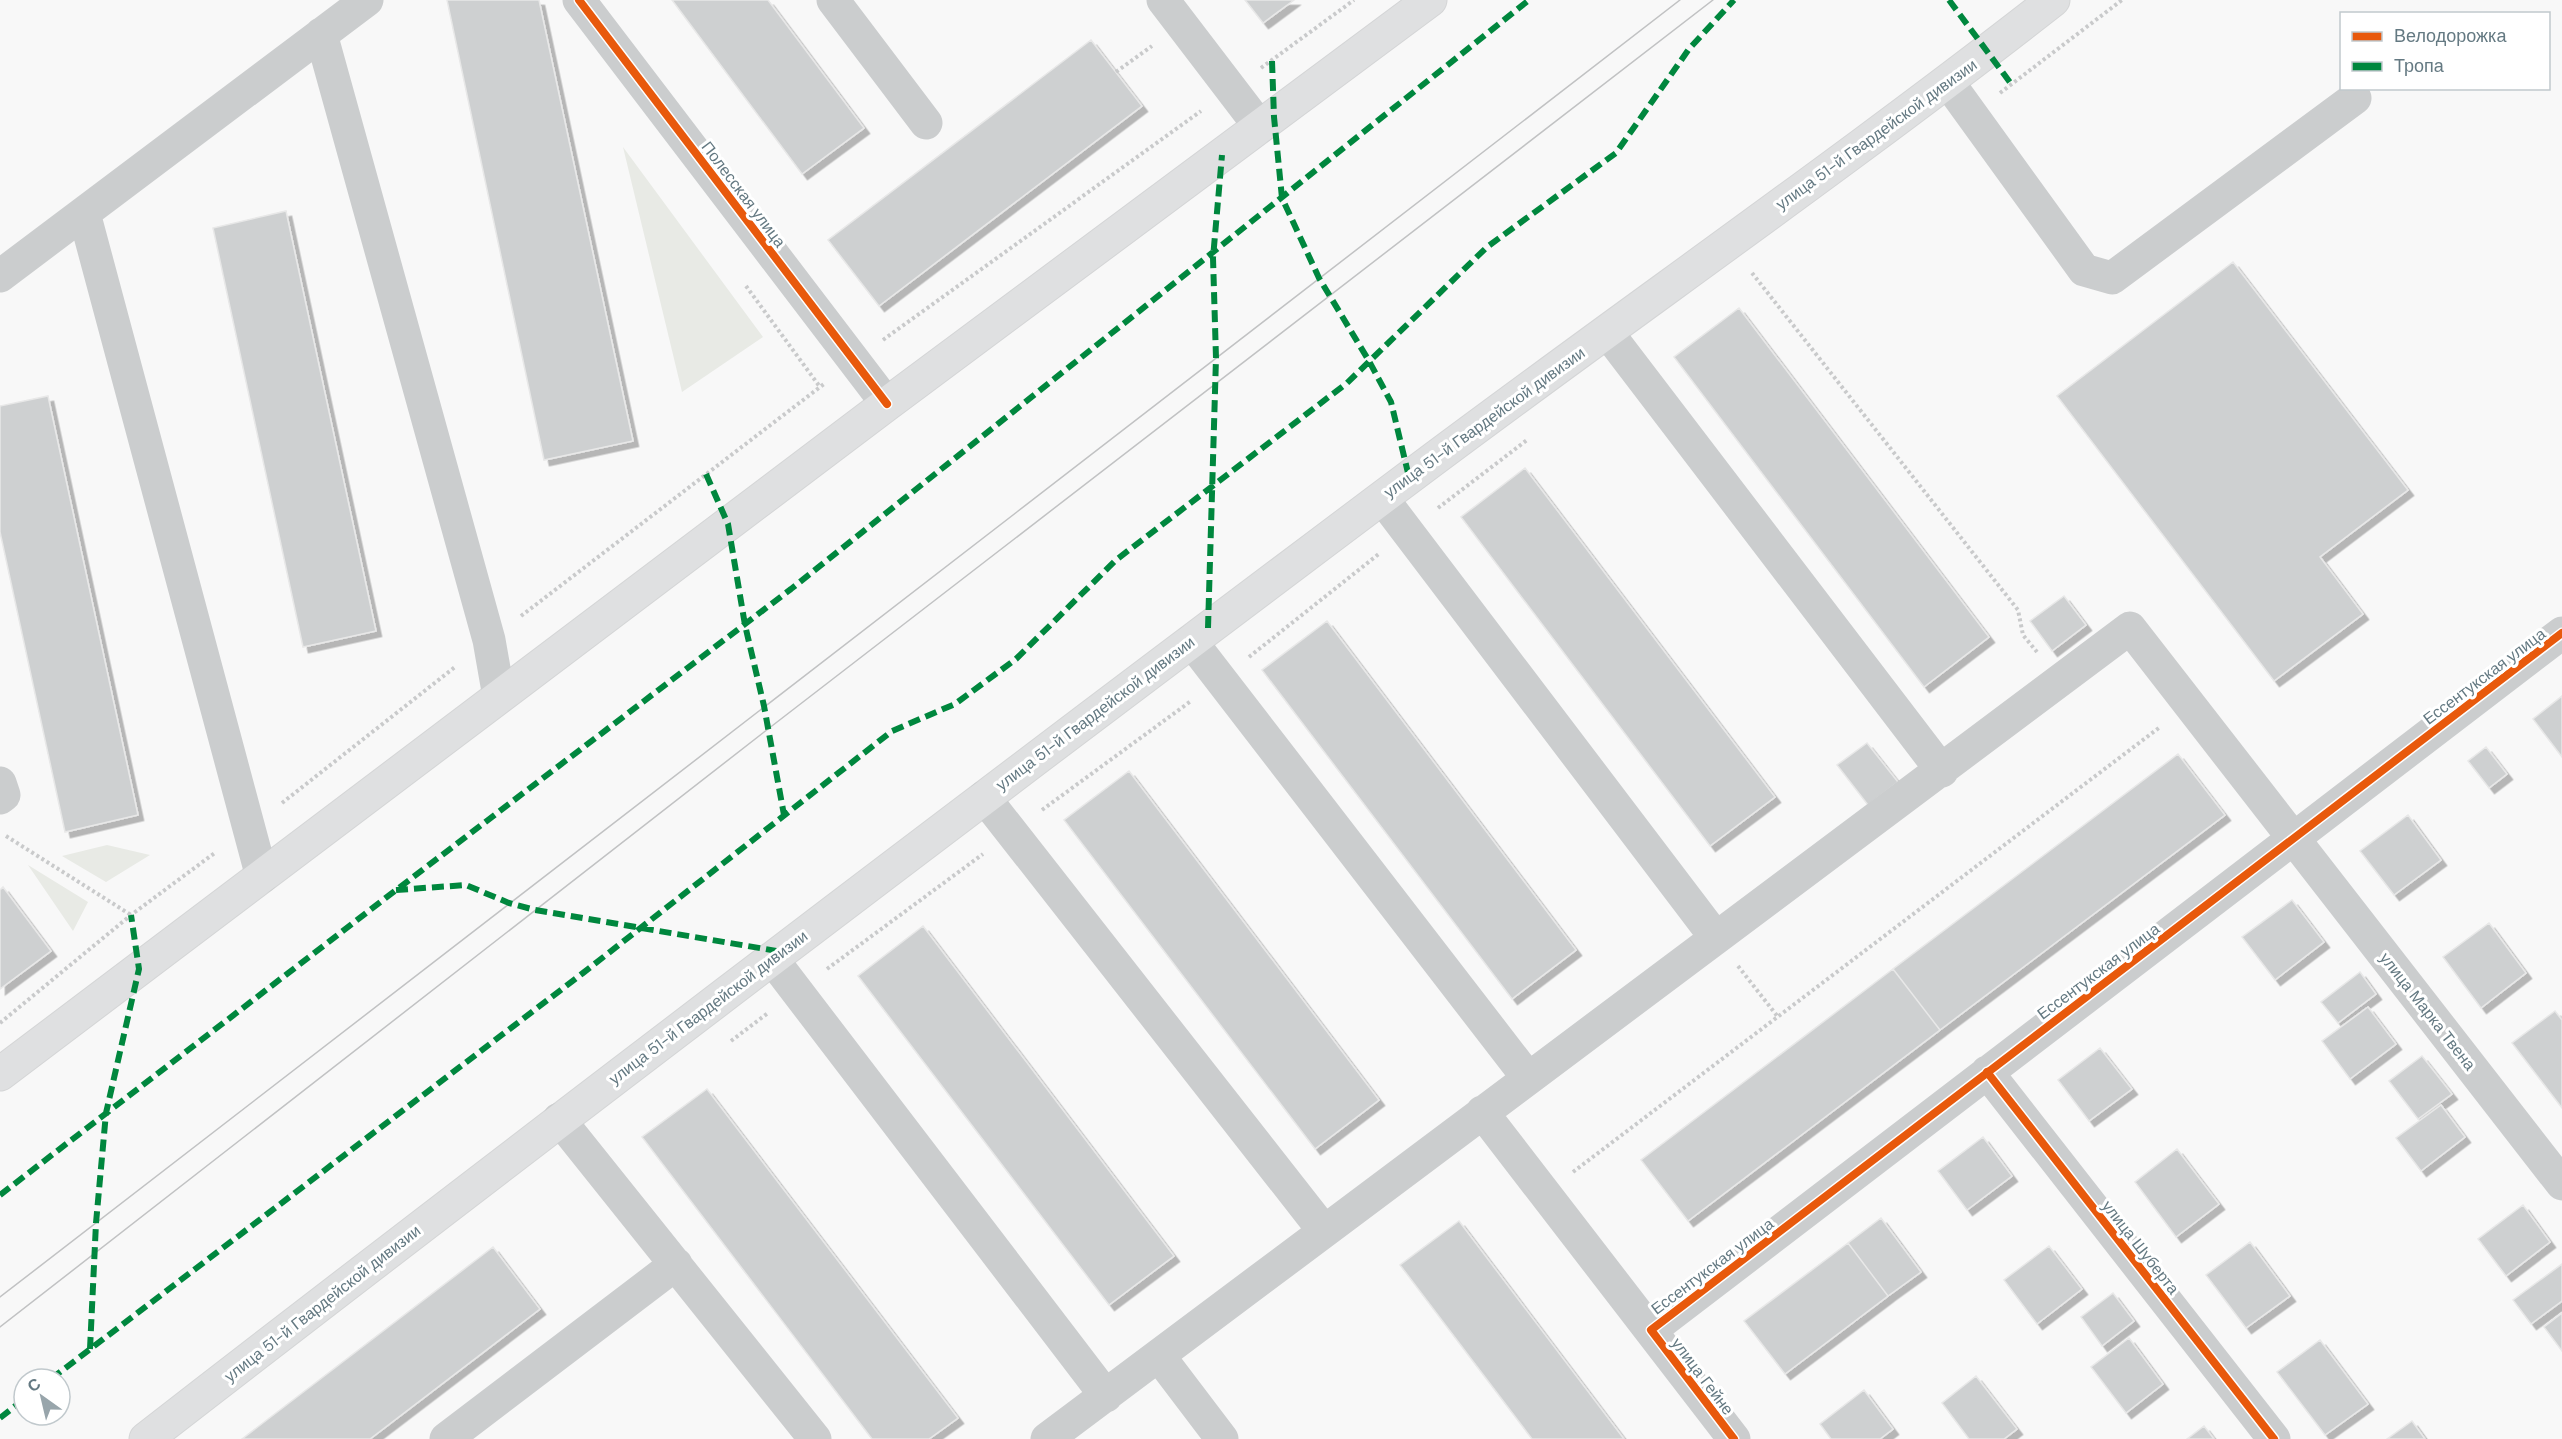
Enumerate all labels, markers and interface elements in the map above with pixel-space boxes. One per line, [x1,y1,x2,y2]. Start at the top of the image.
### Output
legend [2340,12,2550,90]
text: Велодорожка [2394,24,2507,48]
street label: улица 51-й Гвардейской дивизии [1772,54,1981,215]
text: Тропа [2394,54,2445,78]
street label: Полесская улица [697,137,790,252]
street label: улица 51-й Гвардейской дивизии [1380,342,1589,503]
street label: Ессентукская улица [2419,623,2550,729]
street label: улица 51-й Гвардейской дивизии [992,632,1199,795]
street label: Ессентукская улица [2033,918,2164,1024]
street label: улица 51-й Гвардейской дивизии [605,926,812,1089]
street label: улица Марка Твена [2375,948,2480,1075]
street label: улица Шуберта [2097,1196,2184,1299]
street label: Ессентукская улица [1647,1213,1778,1319]
street label: улица 51-й Гвардейской дивизии [220,1220,425,1387]
street label: улица Гейне [1667,1333,1739,1419]
north arrow [12,1367,72,1427]
text: С [23,1373,45,1397]

